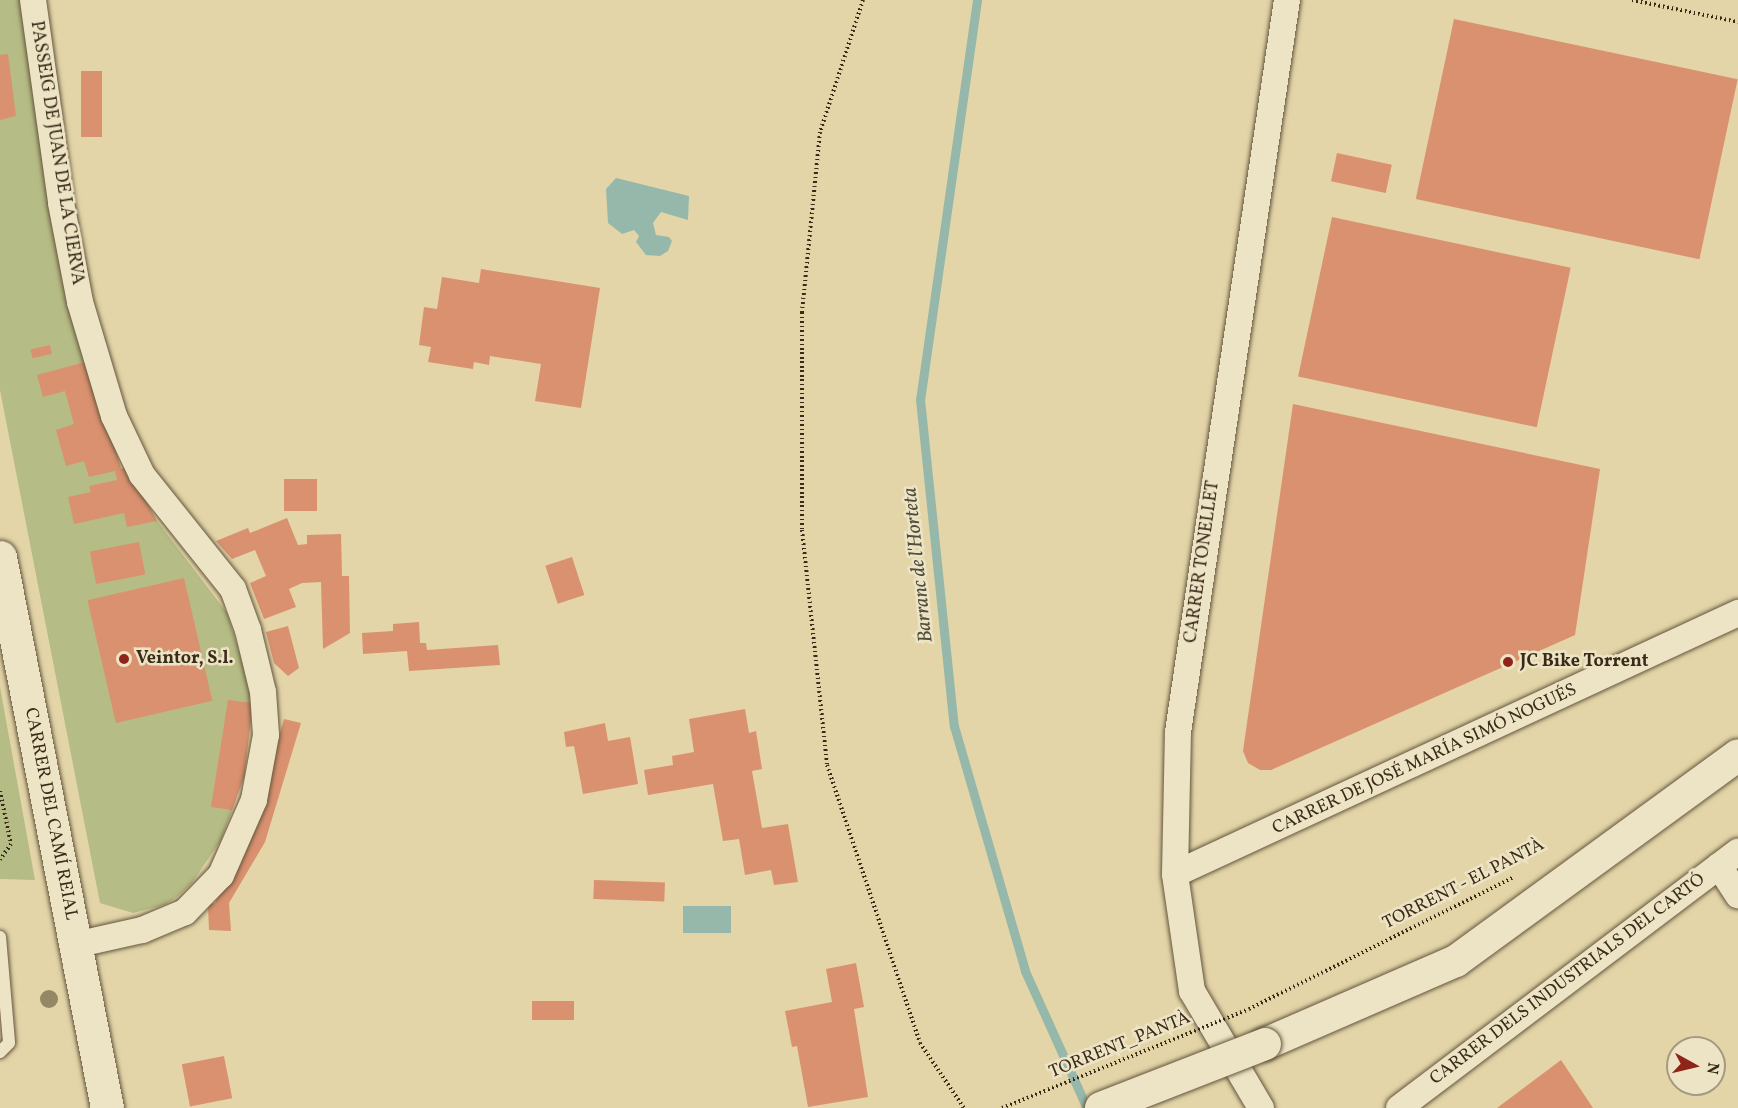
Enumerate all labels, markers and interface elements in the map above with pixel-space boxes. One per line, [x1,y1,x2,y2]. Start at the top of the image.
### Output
street label: PASSEIG DE JUAN DE LA CIERVA [24,19,88,287]
street label: CARRER TONELLET [1181,479,1225,645]
water label: Barranc de l'Horteta [899,486,939,644]
place label: Veintor, S.l. [136,648,234,670]
place label: JC Bike Torrent [1520,651,1649,673]
marker: Veintor, S.l. [117,652,131,666]
marker: JC Bike Torrent [1501,655,1515,669]
street label: CARRER DE JOSÉ MARÍA SIMÓ NOGUÉS [1269,680,1581,840]
street label: CARRER DEL CAMÍ REIAL [19,706,81,922]
street label: TORRENT - EL PANTÀ [1379,835,1549,935]
street label: CARRER DELS INDUSTRIALS DEL CARTÓ [1426,870,1710,1090]
street label: TORRENT_PANTÀ [1046,1008,1194,1084]
north arrow [1666,1036,1726,1096]
text: N [1700,1061,1724,1076]

